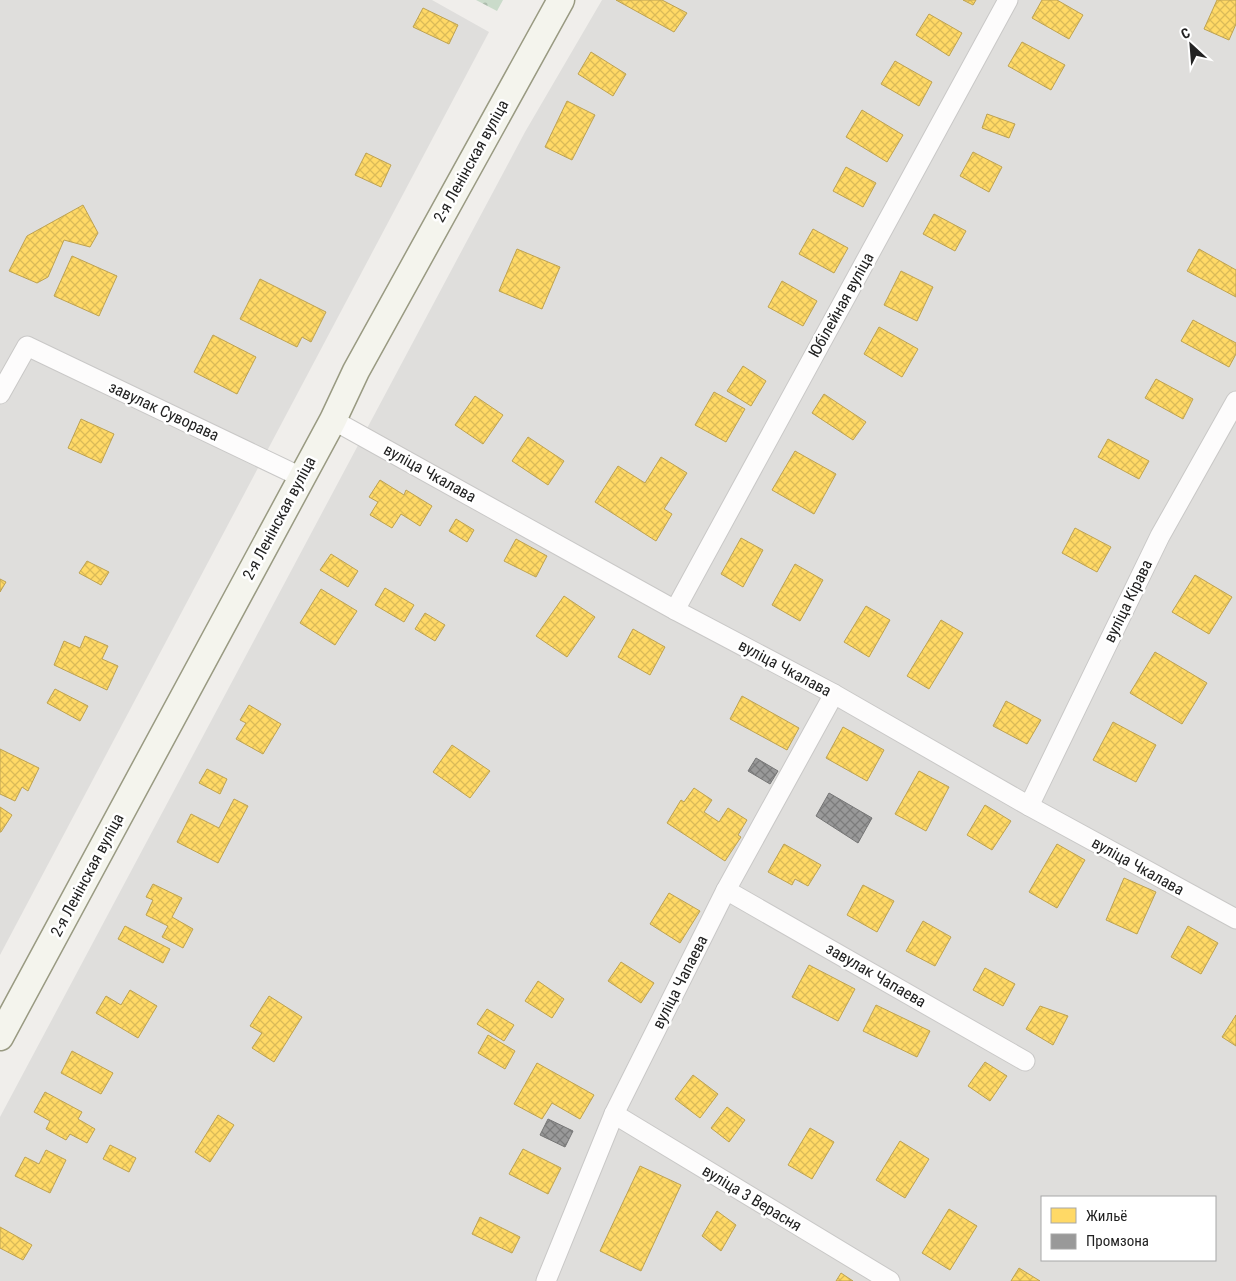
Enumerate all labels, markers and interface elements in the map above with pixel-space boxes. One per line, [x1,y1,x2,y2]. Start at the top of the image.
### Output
north arrow [1166,20,1216,70]
text: С [1178,24,1192,42]
street label: 2-я Ленінская вуліца [430,97,512,225]
street label: Юбілейная вуліца [804,249,878,361]
street label: завулак Суворава [106,377,222,445]
street label: вуліца Чкалава [381,440,479,506]
street label: 2-я Ленінская вуліца [238,453,320,583]
street label: вуліца Кірава [1100,556,1156,646]
street label: вуліца Чкалава [735,636,835,700]
street label: 2-я Ленінская вуліца [46,810,128,940]
street label: вуліца Чкалава [1089,833,1187,899]
street label: вуліца Чапаева [648,932,712,1032]
street label: завулак Чапаева [822,939,930,1011]
street label: вуліца 3 Верасня [699,1161,805,1235]
legend [1041,1196,1216,1261]
text: Жильё [1086,1207,1127,1225]
text: Промзона [1086,1232,1149,1250]

